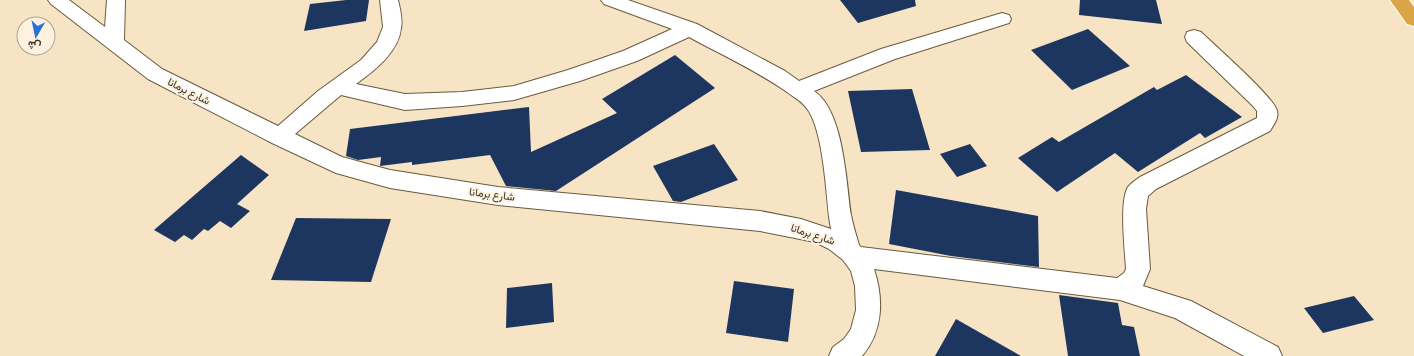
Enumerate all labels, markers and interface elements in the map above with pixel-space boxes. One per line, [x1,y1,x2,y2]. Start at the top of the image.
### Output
north arrow [16,16,56,56]
text: ش [27,38,42,53]
street label: شارع برمانا [165,75,212,109]
street label: شارع برمانا [468,185,516,205]
street label: شارع برمانا [789,221,837,249]

